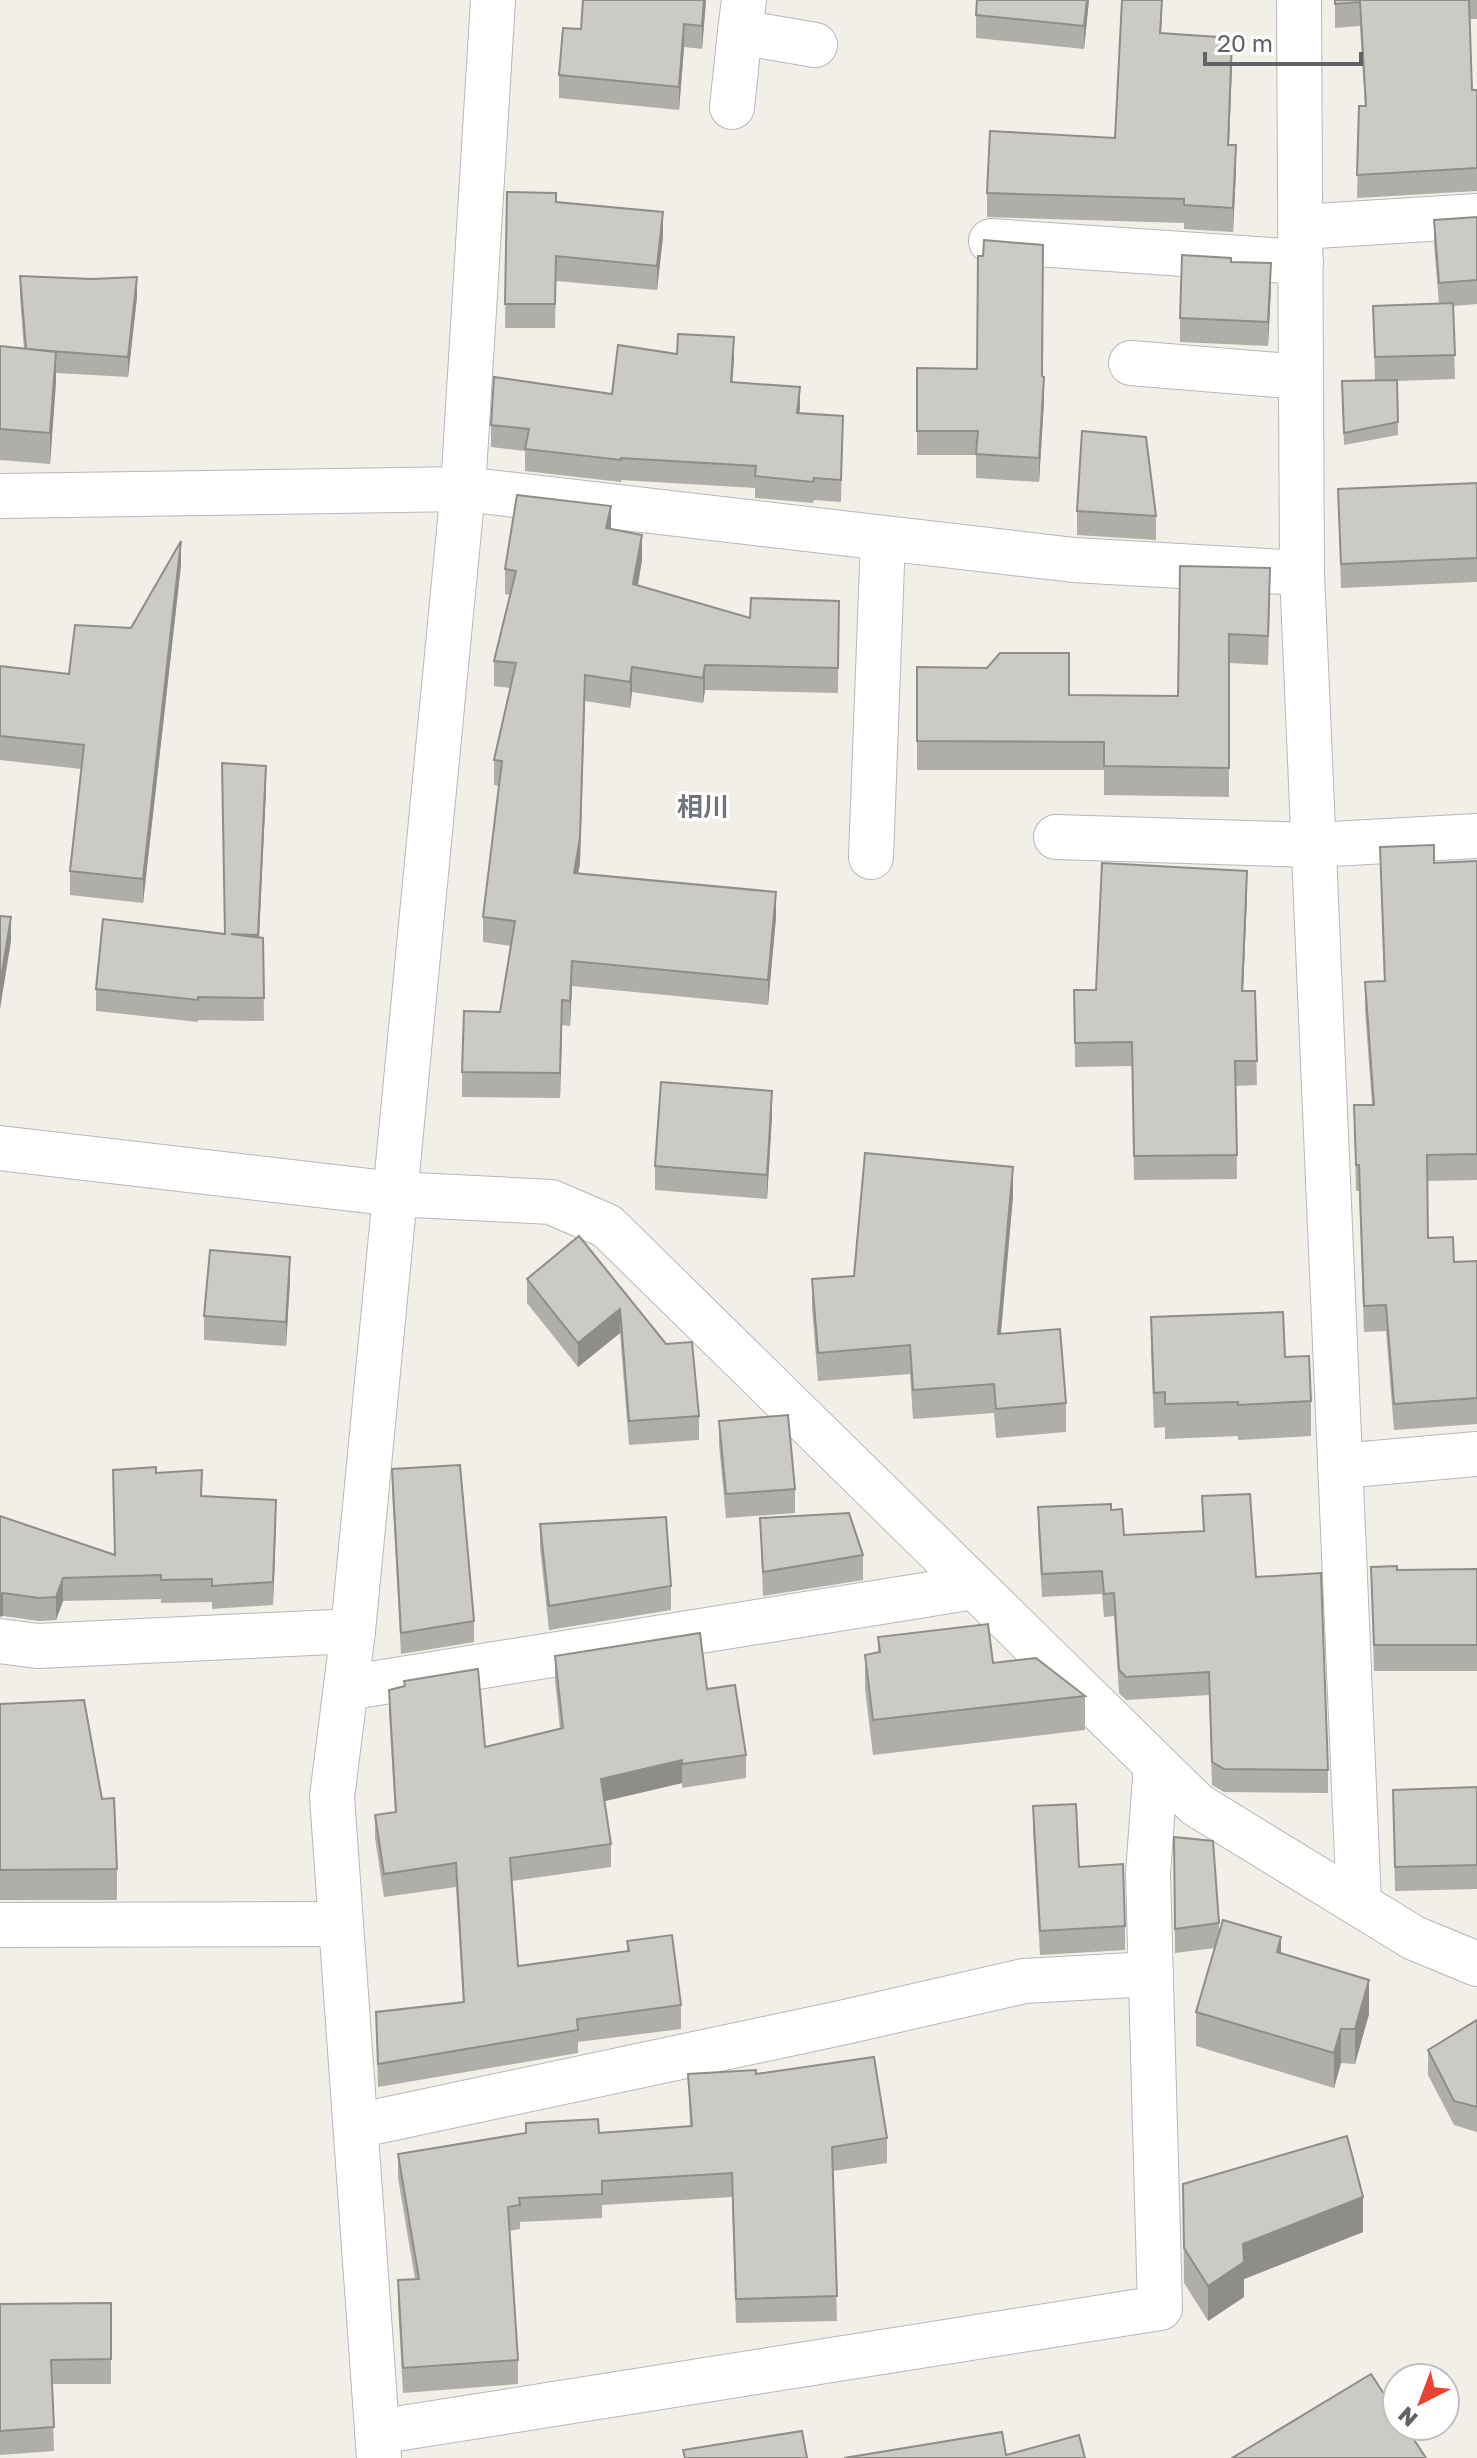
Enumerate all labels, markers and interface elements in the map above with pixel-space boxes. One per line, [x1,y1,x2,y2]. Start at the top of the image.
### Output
scale bar [1205,16,1361,66]
text: 20 m [1217,28,1273,57]
district label: 相川 [677,791,729,822]
north arrow [1381,2362,1461,2442]
text: N [1392,2402,1423,2433]

